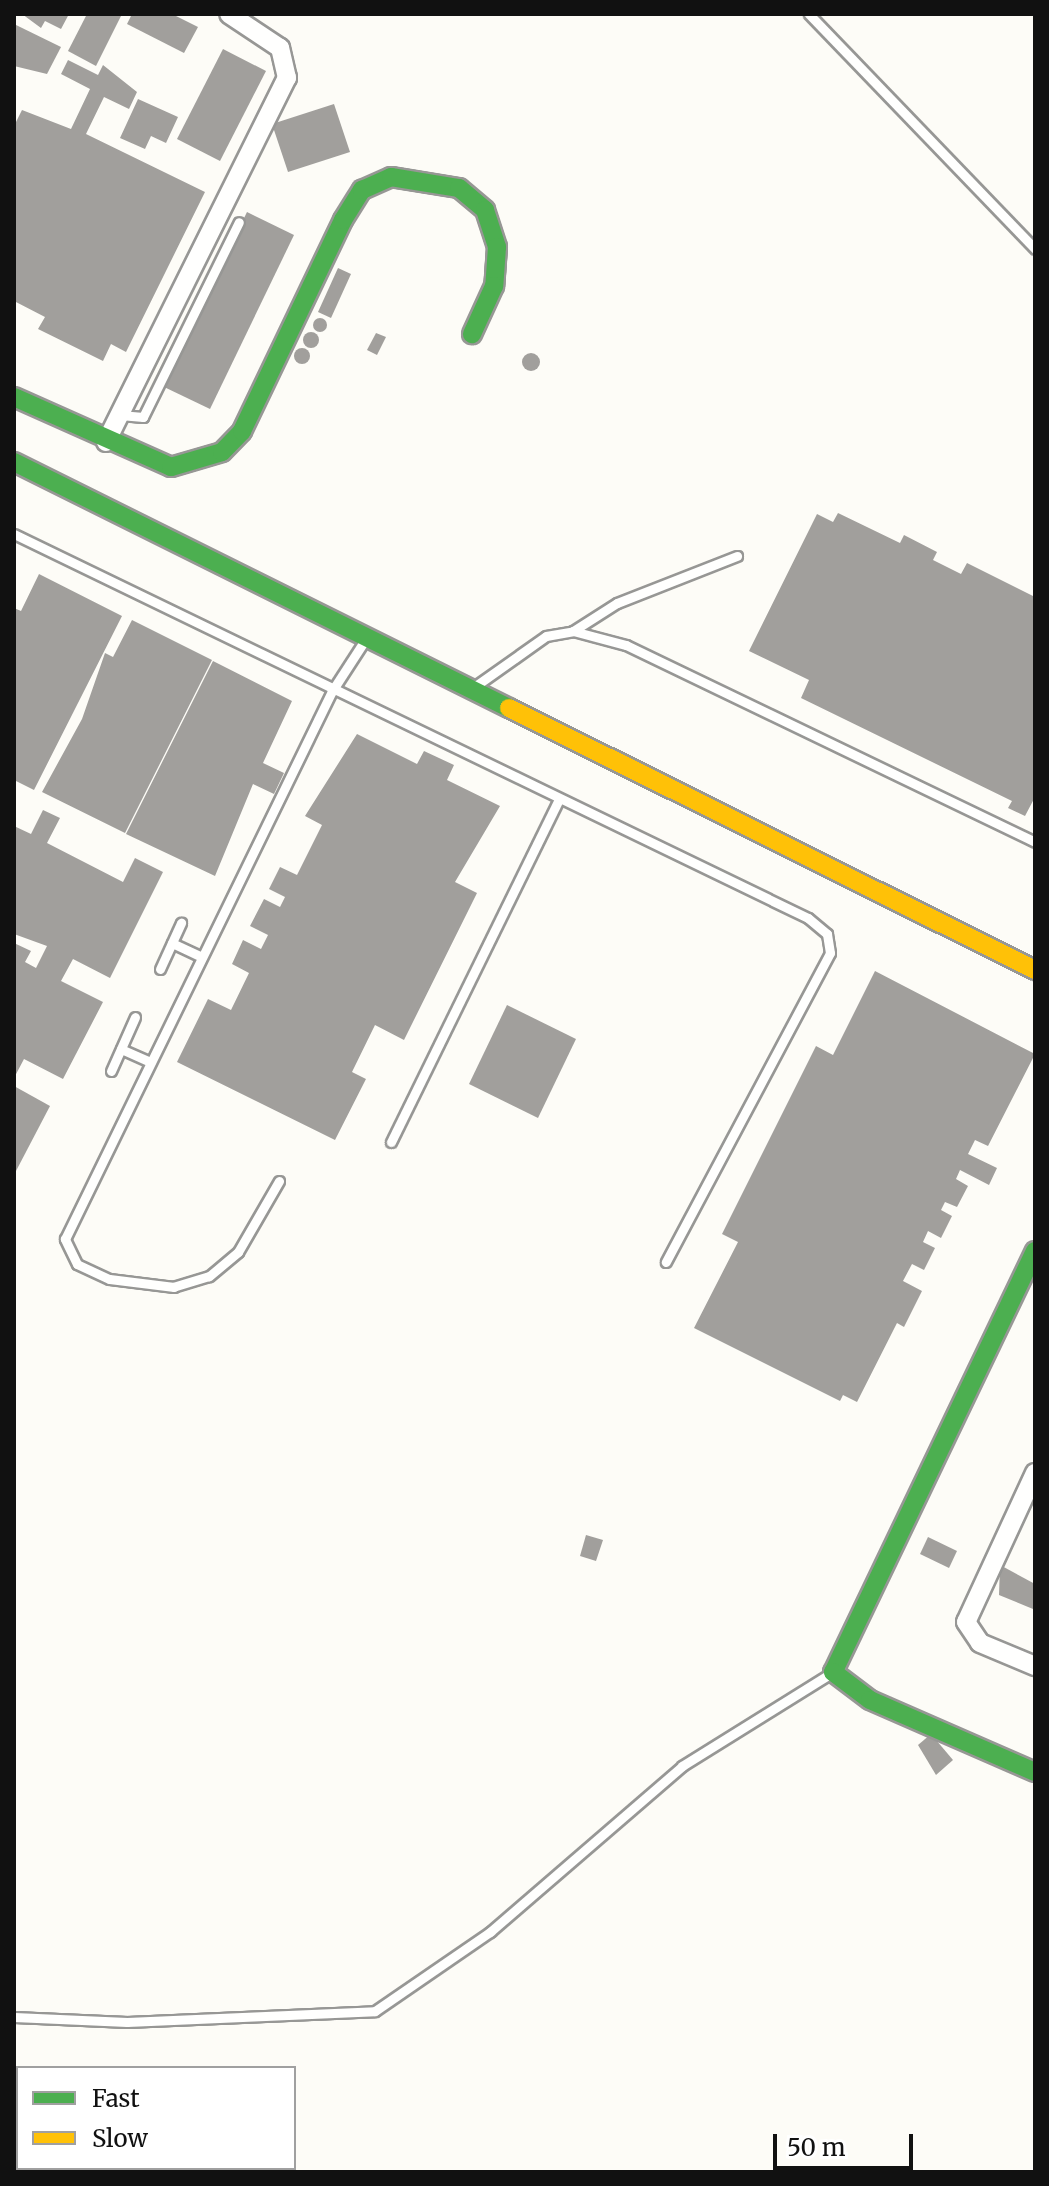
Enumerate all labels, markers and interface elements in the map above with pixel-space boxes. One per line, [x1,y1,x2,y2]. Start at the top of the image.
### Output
legend [16,2066,296,2170]
text: Fast [92,2083,140,2114]
scale bar [777,2118,917,2168]
text: Slow [92,2123,148,2154]
text: 50 m [787,2132,846,2163]

